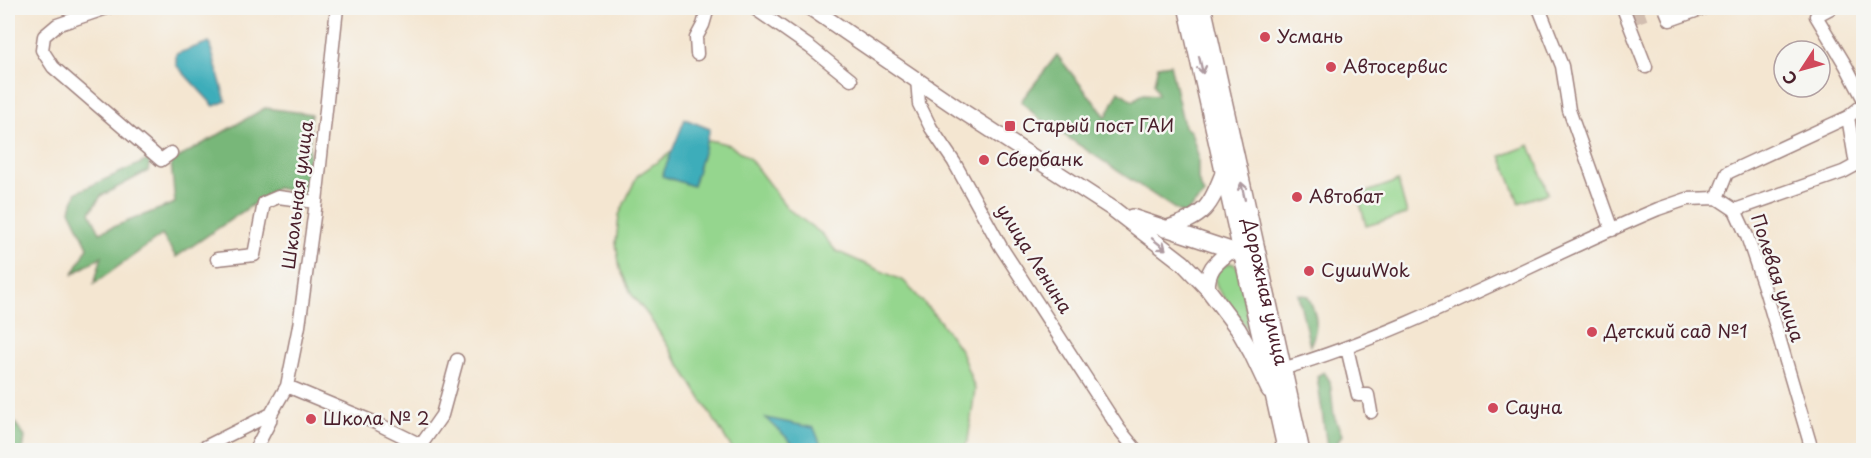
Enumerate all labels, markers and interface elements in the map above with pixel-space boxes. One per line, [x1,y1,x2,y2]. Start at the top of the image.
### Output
place label: Усмань [1277,22,1343,49]
marker: Усмань [1258,30,1272,44]
north arrow [1772,39,1832,99]
place label: Автосервис [1343,52,1448,79]
one-way arrow [1195,55,1207,74]
marker: Автосервис [1324,60,1338,74]
text: С [1776,66,1802,90]
place label: Старый пост ГАИ [1022,111,1174,138]
street label: Школьная улица [274,118,319,271]
marker: Старый пост ГАИ [1003,119,1017,133]
place label: Сбербанк [996,145,1083,172]
marker: Сбербанк [977,153,991,167]
one-way arrow [1237,182,1248,201]
place label: Автобат [1309,182,1384,209]
marker: Автобат [1290,190,1304,204]
street label: улица Ленина [991,198,1080,319]
street label: Полевая улица [1745,210,1812,346]
street label: Дорожная улица [1237,215,1296,368]
one-way arrow [1151,238,1167,251]
place label: CушиWok [1321,256,1410,283]
marker: CушиWok [1302,264,1316,278]
place label: Детский сад №1 [1603,317,1748,344]
marker: Детский сад №1 [1585,325,1599,339]
place label: Сауна [1505,393,1563,420]
marker: Сауна [1486,401,1500,415]
place label: Школа № 2 [323,404,429,431]
marker: Школа № 2 [304,412,318,426]

